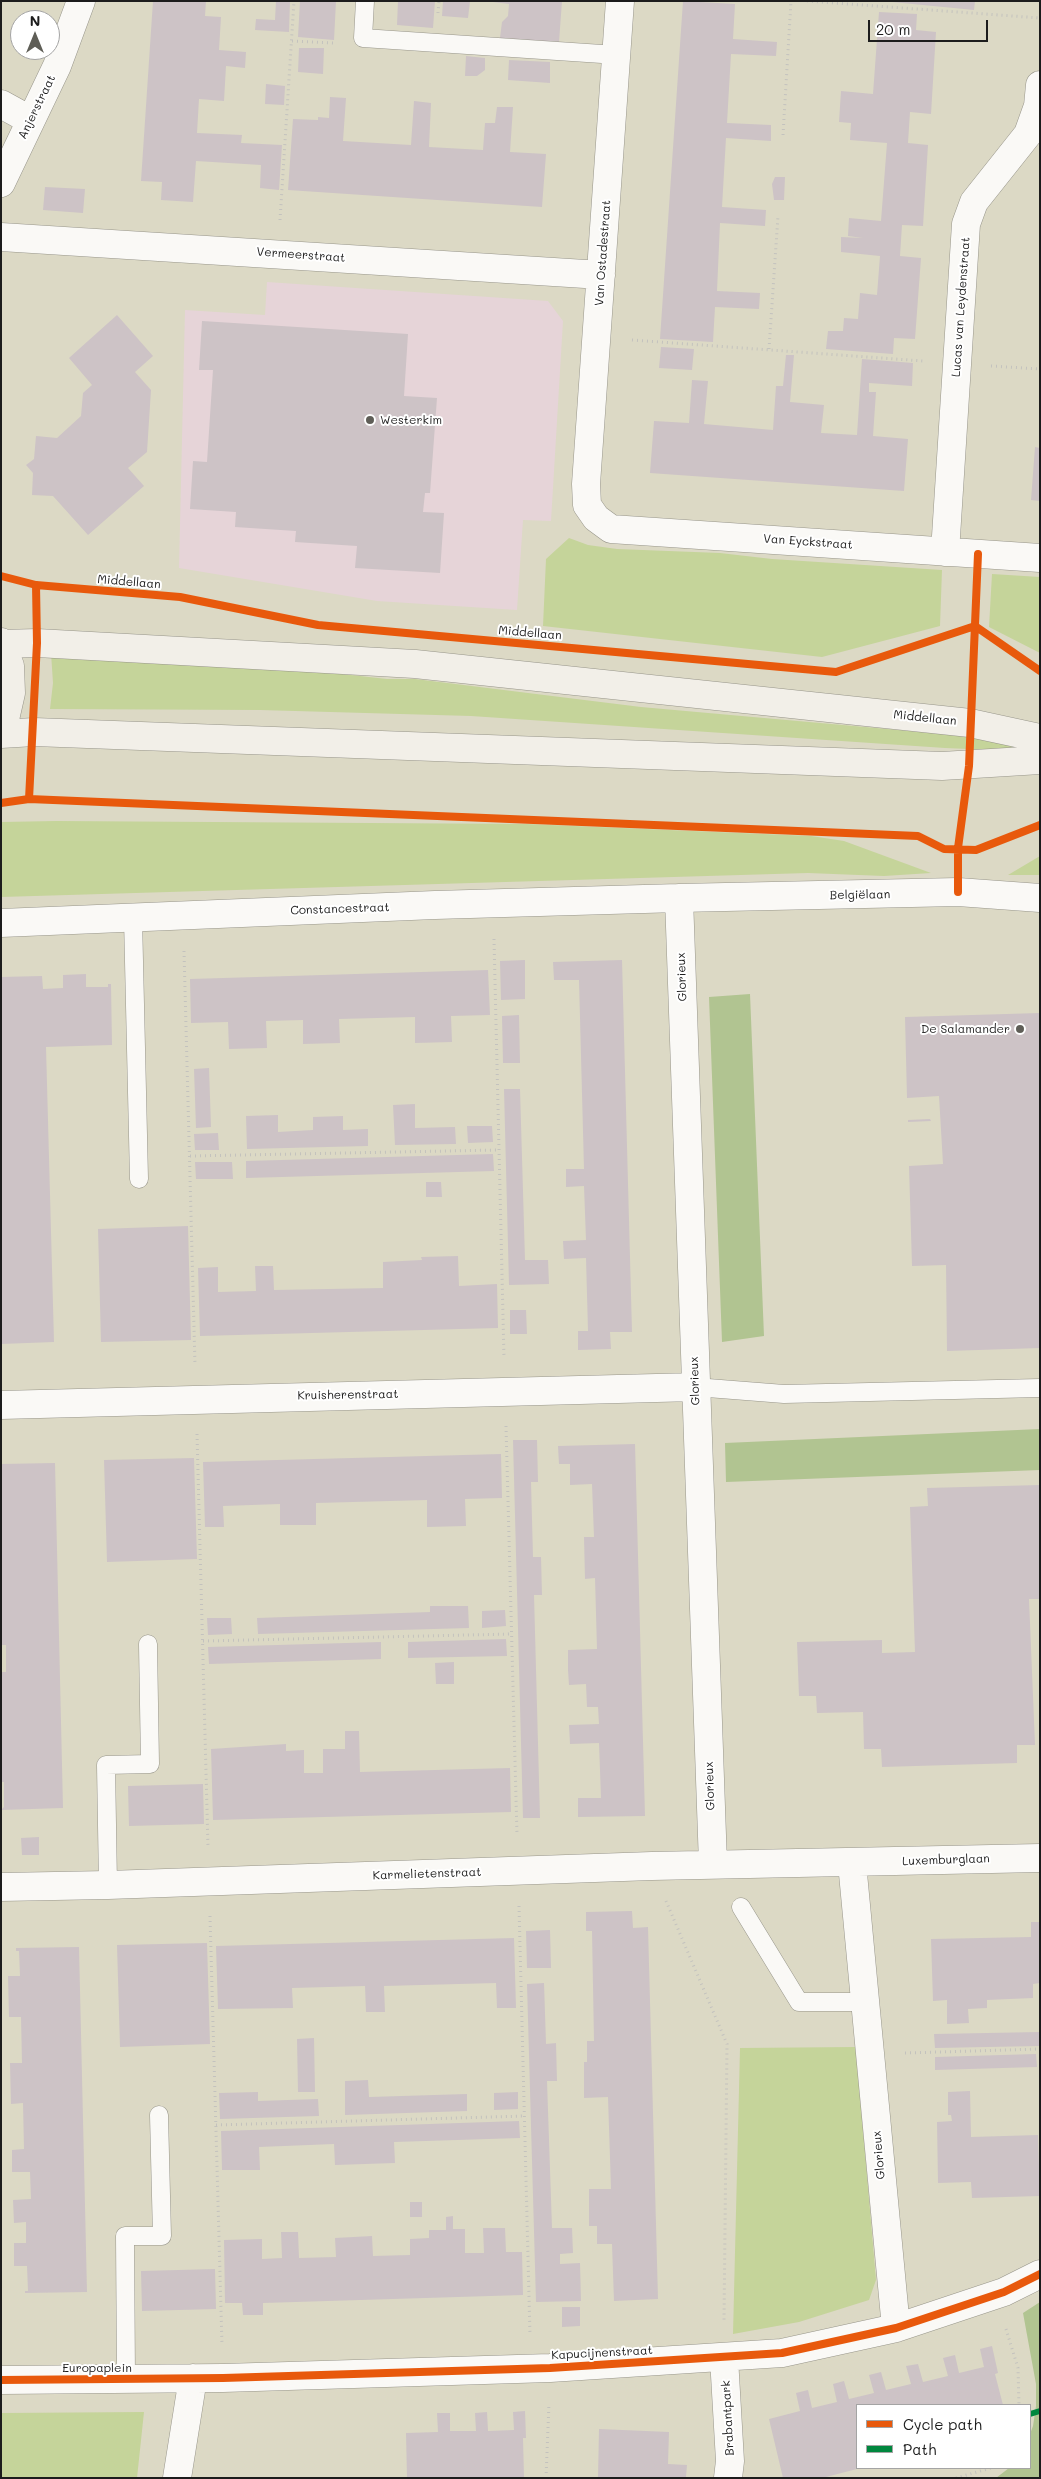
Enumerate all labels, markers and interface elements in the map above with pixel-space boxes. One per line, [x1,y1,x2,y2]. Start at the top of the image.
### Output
north arrow [10,10,60,60]
scale bar [871,10,991,42]
text: N [30,11,40,30]
text: 20 m [876,19,910,39]
street label: Anjerstraat [15,72,59,142]
street label: Van Ostadestraat [592,200,614,306]
street label: Lucas van Leydenstraat [949,236,973,378]
street label: Vermeerstraat [256,245,346,265]
place label: Westerkim [380,413,442,427]
marker: Westerkim [364,414,376,426]
street label: Van Eyckstraat [763,532,853,552]
street label: Middellaan [97,572,161,592]
street label: Middellaan [498,623,562,643]
street label: Middellaan [893,708,957,728]
street label: Belgiëlaan [830,887,890,903]
street label: Constancestraat [290,900,390,918]
street label: Glorieux [674,952,690,1002]
place label: De Salamander [921,1022,1010,1036]
marker: De Salamander [1014,1023,1026,1035]
street label: Glorieux [687,1356,703,1406]
street label: Kruisherenstraat [297,1387,399,1403]
street label: Glorieux [702,1761,718,1811]
street label: Luxemburglaan [902,1851,990,1869]
street label: Karmelietenstraat [372,1865,482,1883]
street label: Glorieux [870,2130,888,2180]
street label: Kapucijnenstraat [551,2343,653,2363]
street label: Europaplein [62,2361,132,2375]
street label: Brabantpark [719,2380,737,2456]
legend [856,2404,1031,2469]
text: Cycle path [903,2414,982,2434]
text: Path [903,2439,937,2459]

